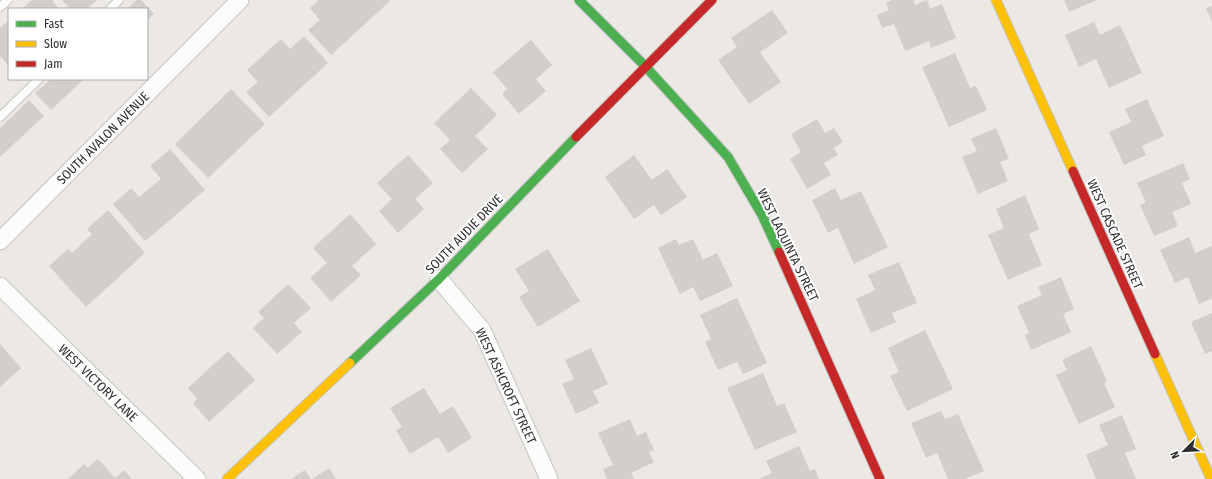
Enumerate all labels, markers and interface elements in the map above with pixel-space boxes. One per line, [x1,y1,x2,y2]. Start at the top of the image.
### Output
legend [8,8,148,80]
text: Fast [44,17,63,31]
text: Slow [44,37,67,51]
text: Jam [44,57,62,71]
street label: SOUTH AVALON AVENUE [54,89,152,187]
street label: WEST CASCADE STREET [1084,177,1146,291]
street label: WEST LAQUINTA STREET [754,186,822,304]
street label: SOUTH AUDIE DRIVE [422,191,506,277]
street label: WEST ASHCROFT STREET [473,326,539,446]
street label: WEST VICTORY LANE [55,341,141,425]
north arrow [1164,431,1204,471]
text: N [1168,449,1183,461]

